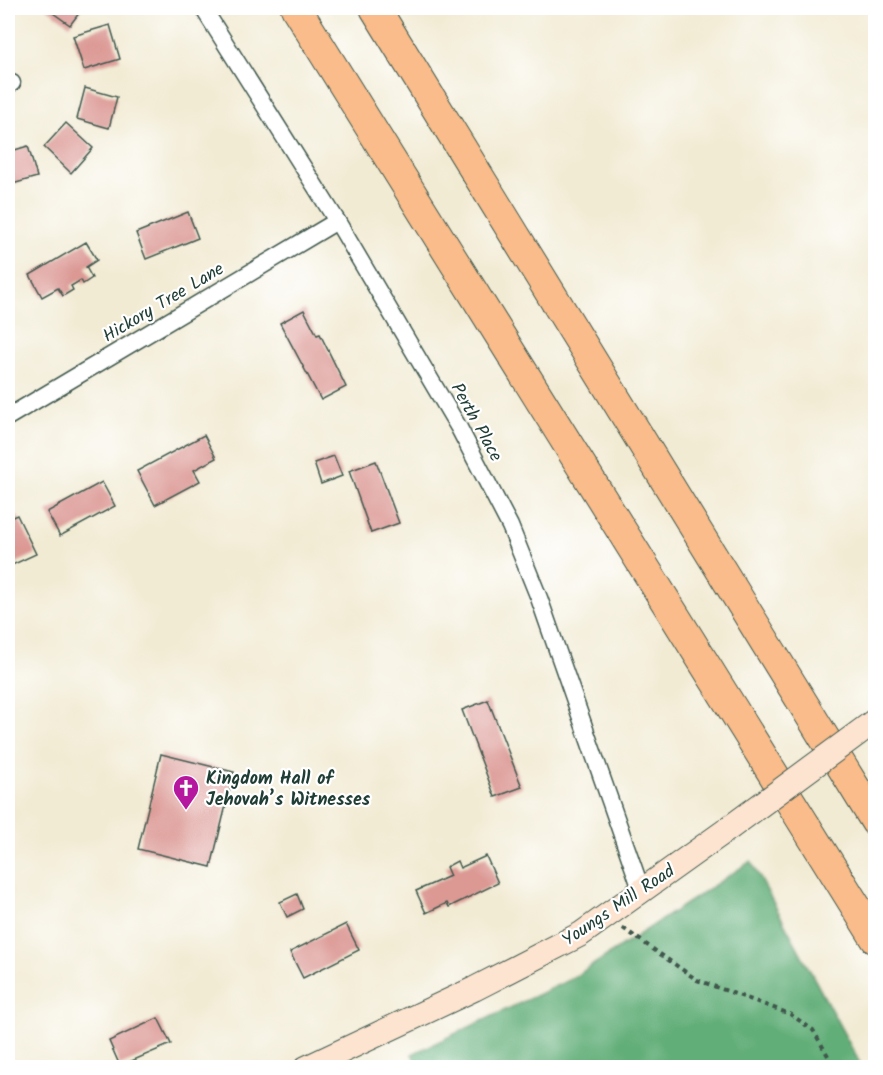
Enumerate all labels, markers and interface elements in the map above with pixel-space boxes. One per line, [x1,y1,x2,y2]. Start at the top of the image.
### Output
street label: Hickory Tree Lane [97,255,230,351]
street label: Perth Place [442,378,509,468]
place label: Kingdom Hall of Jehovah’s Witnesses [206,765,371,815]
church icon: Kingdom Hall of Jehovah’s Witnesses [171,773,201,811]
street label: Youngs Mill Road [557,857,682,955]

